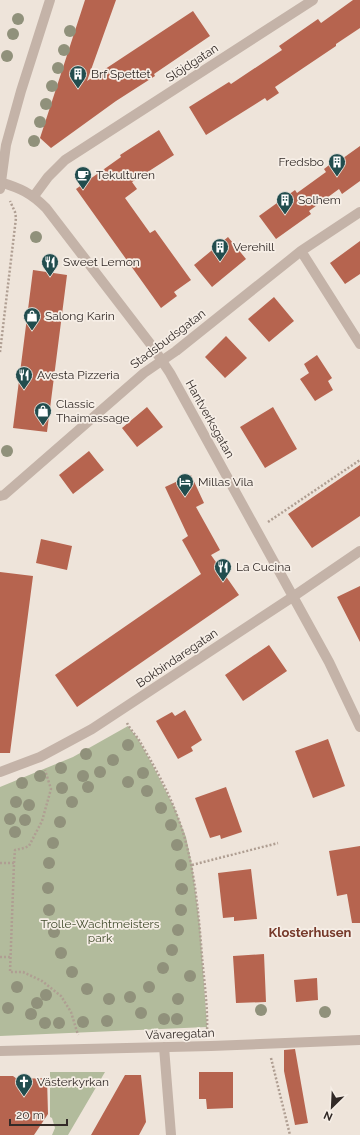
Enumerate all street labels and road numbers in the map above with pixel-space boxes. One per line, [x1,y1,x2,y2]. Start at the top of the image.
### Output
street label: Slöjdgatan [163,41,221,85]
street label: Stadsbudsgatan [128,306,208,372]
street label: Hantverksgatan [183,377,237,461]
street label: Bokbindaregatan [134,626,220,690]
street label: Vävaregatan [145,1026,215,1042]

